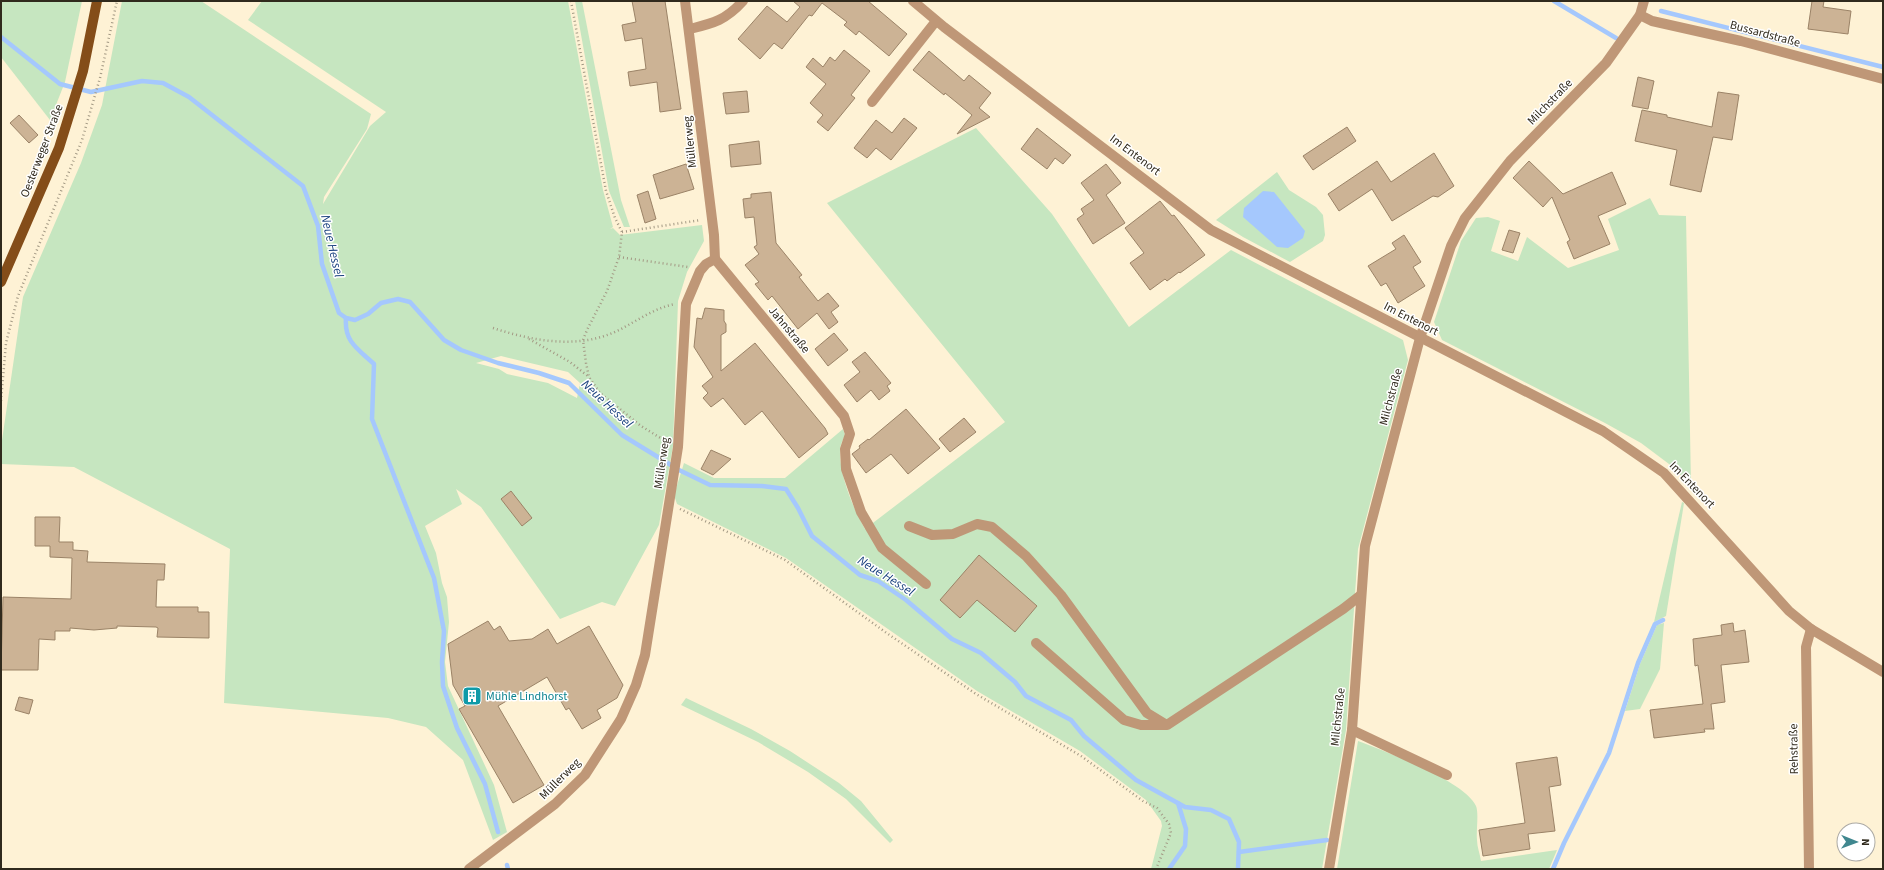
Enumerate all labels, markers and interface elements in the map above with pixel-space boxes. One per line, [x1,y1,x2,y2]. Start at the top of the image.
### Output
street label: Bussardstraße [1728,16,1802,52]
street label: Milchstraße [1524,75,1576,129]
street label: Oesterweger Straße [16,102,68,200]
street label: Müllerweg [679,115,701,169]
street label: Im Entenort [1106,130,1164,180]
water label: Neue Hessel [316,213,348,280]
street label: Im Entenort [1381,298,1441,340]
street label: Jahnstraße [764,303,814,357]
street label: Milchstraße [1375,367,1407,427]
water label: Neue Hessel [577,376,637,433]
street label: Müllerweg [650,436,674,490]
street label: Im Entenort [1665,458,1719,512]
water label: Neue Hessel [854,551,919,601]
building icon: Mühle Lindhorst [461,685,483,707]
street label: Milchstraße [1326,687,1350,747]
place label: Mühle Lindhorst [486,688,567,705]
street label: Rehstraße [1785,723,1803,775]
street label: Müllerweg [536,755,584,803]
north arrow [1836,822,1876,862]
text: N [1858,838,1873,846]

